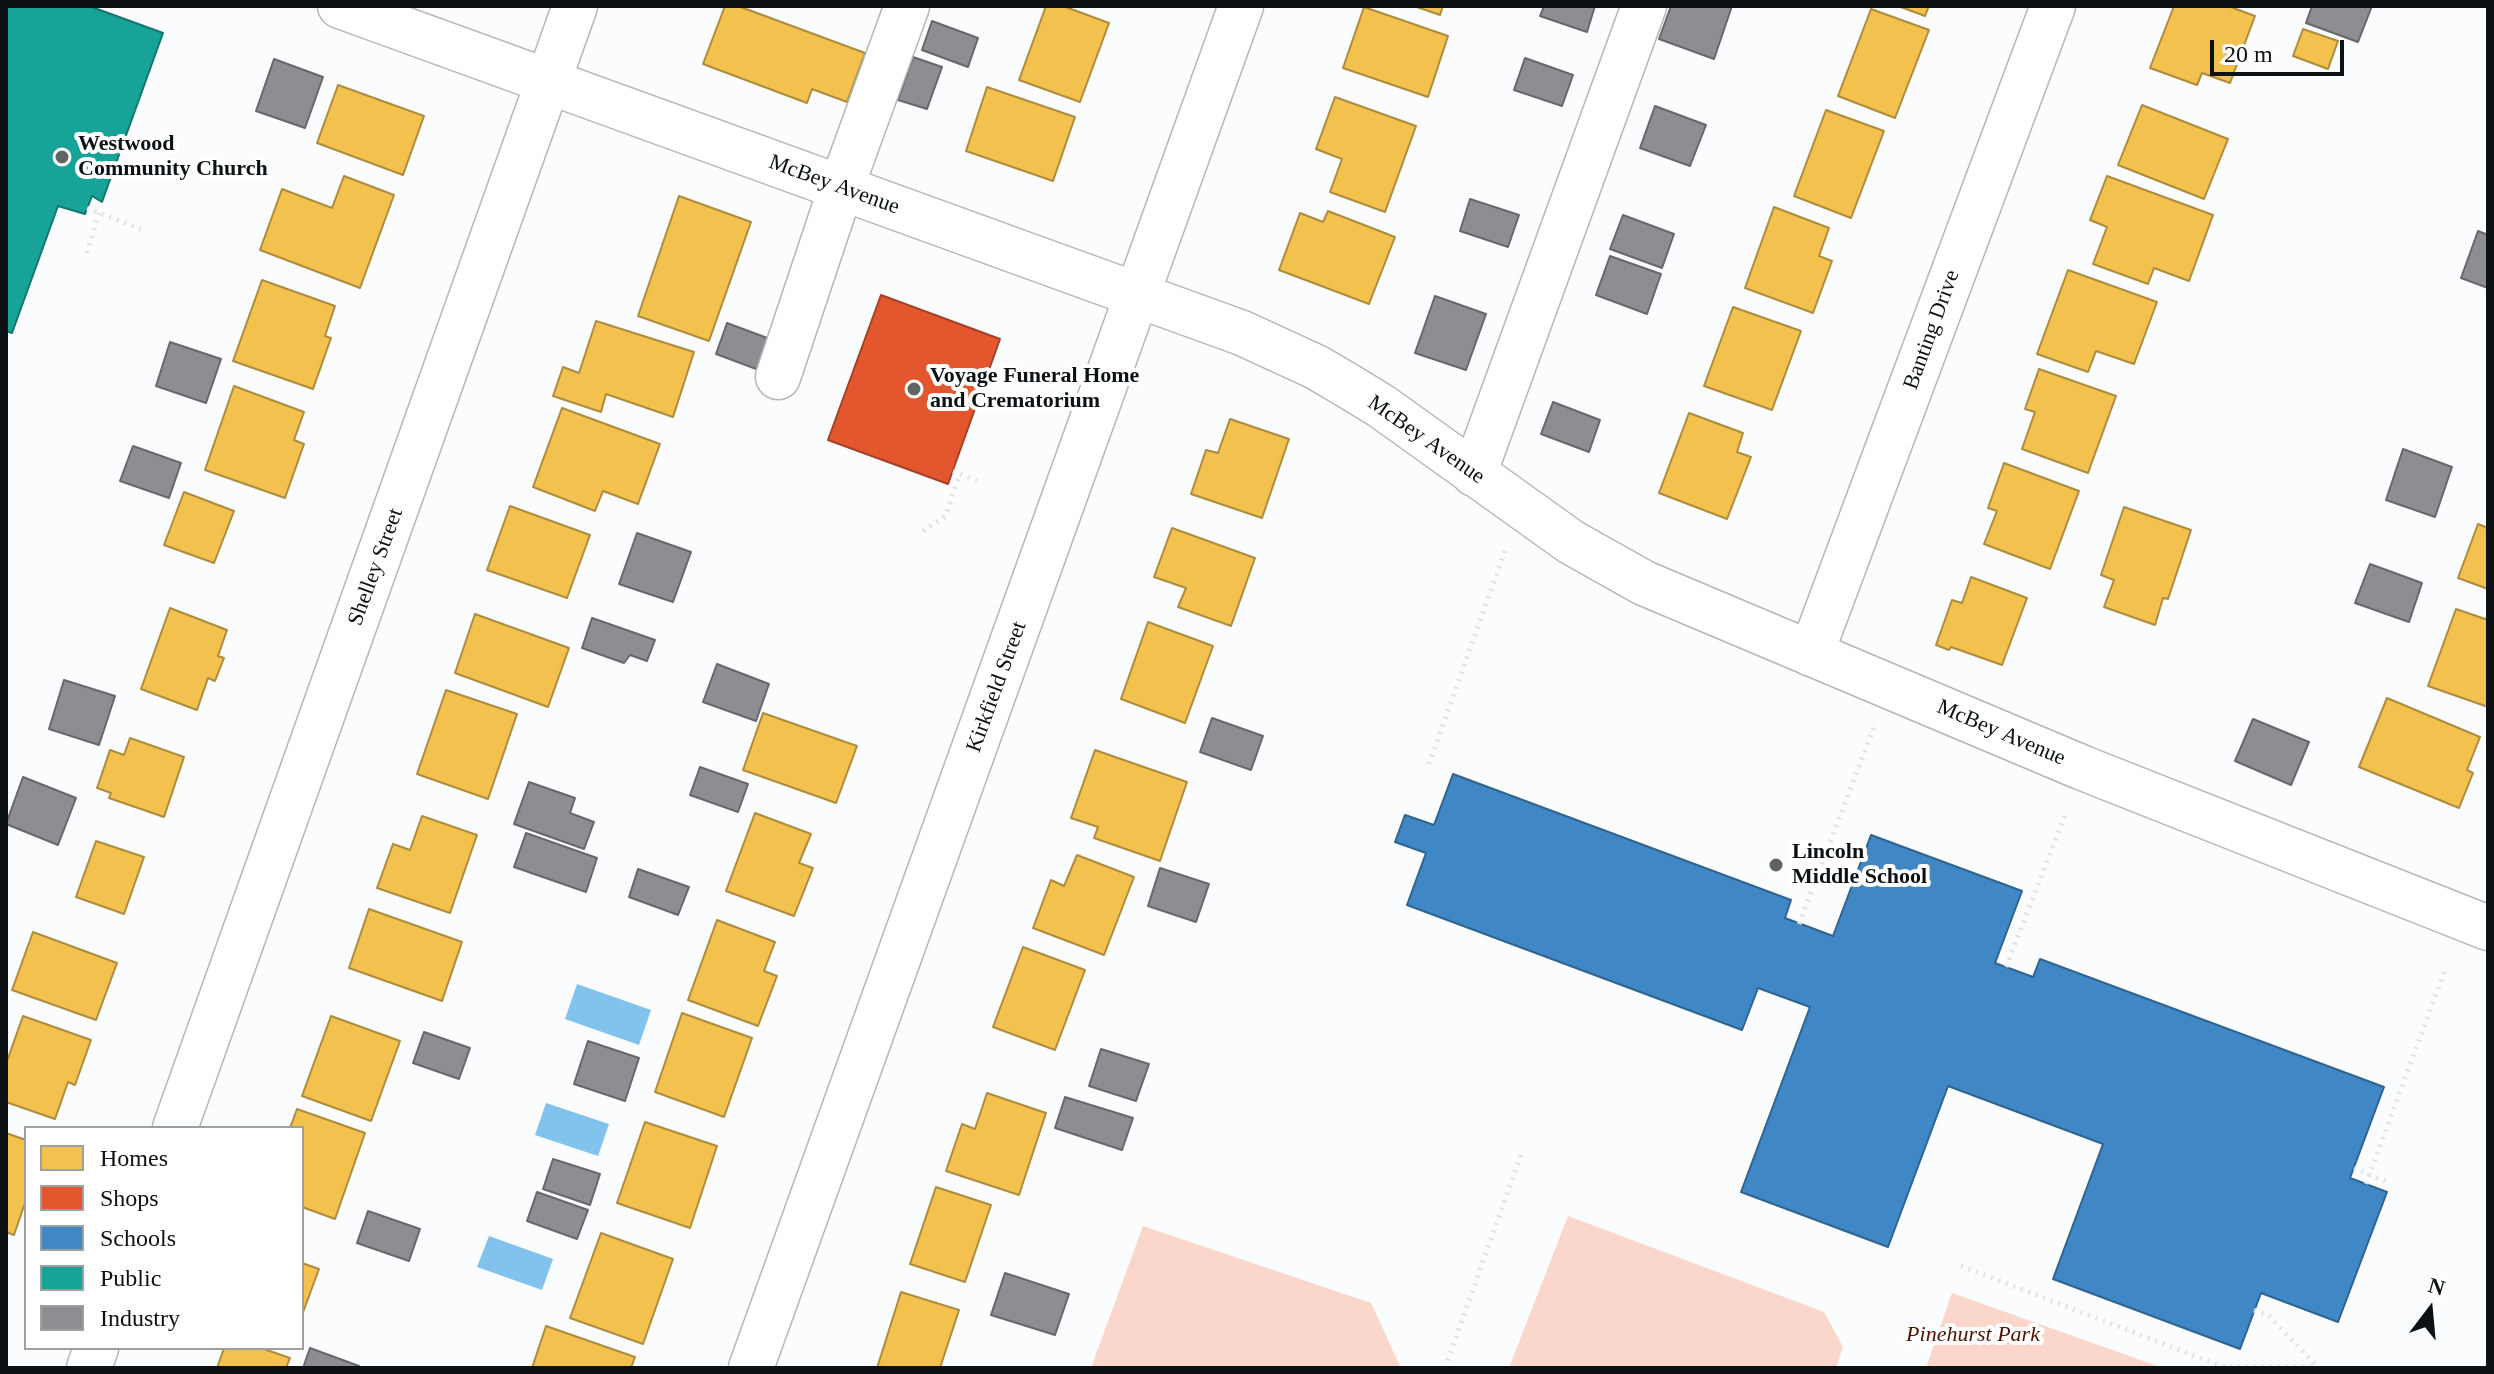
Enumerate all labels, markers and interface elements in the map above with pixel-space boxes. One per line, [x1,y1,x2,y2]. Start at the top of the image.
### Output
scale bar [2214,24,2348,74]
text: 20 m [2224,41,2273,67]
place label: Westwood Community Church [78,131,268,182]
marker: Westwood Community Church [53,148,71,166]
street label: McBey Avenue [765,149,903,221]
street label: Banting Drive [1898,267,1966,393]
place label: Voyage Funeral Home and Crematorium [930,363,1139,414]
marker: Voyage Funeral Home and Crematorium [905,380,923,398]
street label: McBey Avenue [1362,390,1490,490]
street label: Shelley Street [343,505,409,629]
street label: Kirkfield Street [961,618,1033,756]
street label: McBey Avenue [1933,694,2069,772]
place label: Lincoln Middle School [1792,839,1927,890]
marker: Lincoln Middle School [1767,856,1785,874]
legend [24,1126,304,1350]
text: Homes [100,1145,168,1171]
text: Shops [100,1185,159,1211]
text: Schools [100,1225,176,1251]
text: Public [100,1265,161,1291]
north arrow [2390,1270,2470,1350]
text: N [2426,1272,2448,1301]
text: Industry [100,1305,180,1331]
park label: Pinehurst Park [1906,1322,2040,1348]

